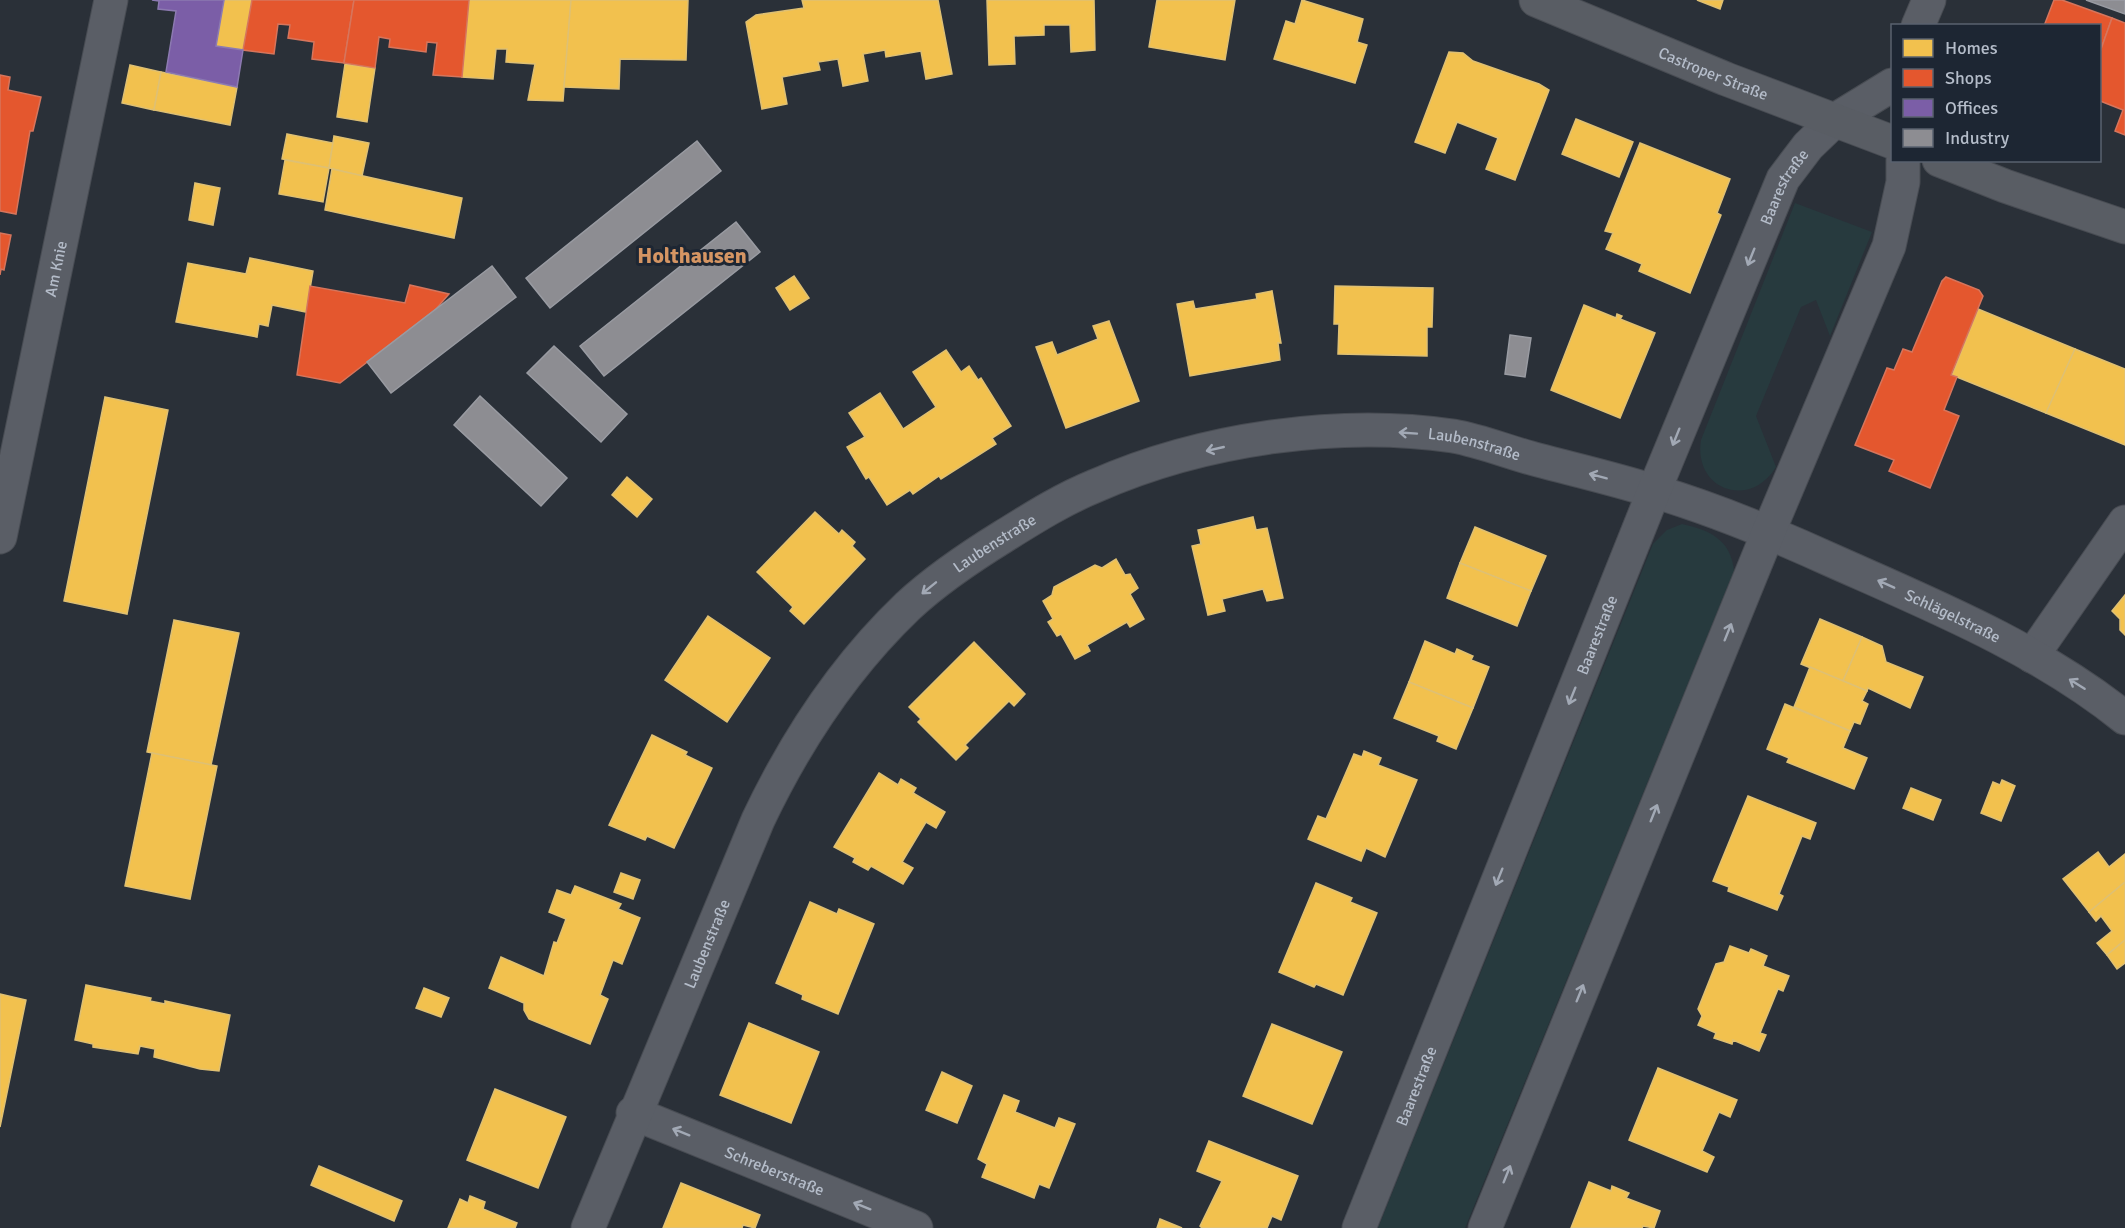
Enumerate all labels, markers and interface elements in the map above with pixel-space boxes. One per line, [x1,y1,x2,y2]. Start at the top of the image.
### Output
legend [1891,24,2101,162]
text: Homes [1945,37,1998,59]
street label: Castroper Straße [1655,43,1771,105]
text: Shops [1945,67,1992,89]
text: Offices [1945,97,1998,119]
text: Industry [1945,127,2010,149]
street label: Baarestraße [1756,145,1813,228]
street label: Am Knie [41,239,72,299]
district label: Holthausen [637,242,747,269]
one-way arrow [1745,248,1756,266]
street label: Laubenstraße [1427,424,1523,465]
one-way arrow [1399,427,1419,438]
one-way arrow [1670,428,1681,446]
one-way arrow [1205,443,1224,455]
one-way arrow [1589,470,1608,481]
street label: Laubenstraße [949,510,1040,577]
one-way arrow [1877,578,1895,590]
one-way arrow [921,582,937,595]
street label: Schlägelstraße [1901,585,2004,648]
street label: Baarestraße [1572,592,1622,678]
one-way arrow [1723,623,1734,642]
one-way arrow [2069,677,2086,689]
one-way arrow [1566,686,1577,705]
one-way arrow [1649,804,1660,822]
one-way arrow [1493,867,1504,886]
street label: Laubenstraße [680,896,735,992]
one-way arrow [1575,985,1586,1003]
street label: Baarestraße [1392,1044,1442,1129]
one-way arrow [672,1126,691,1137]
street label: Schreberstraße [722,1142,827,1201]
one-way arrow [1502,1165,1513,1184]
one-way arrow [853,1200,871,1211]

